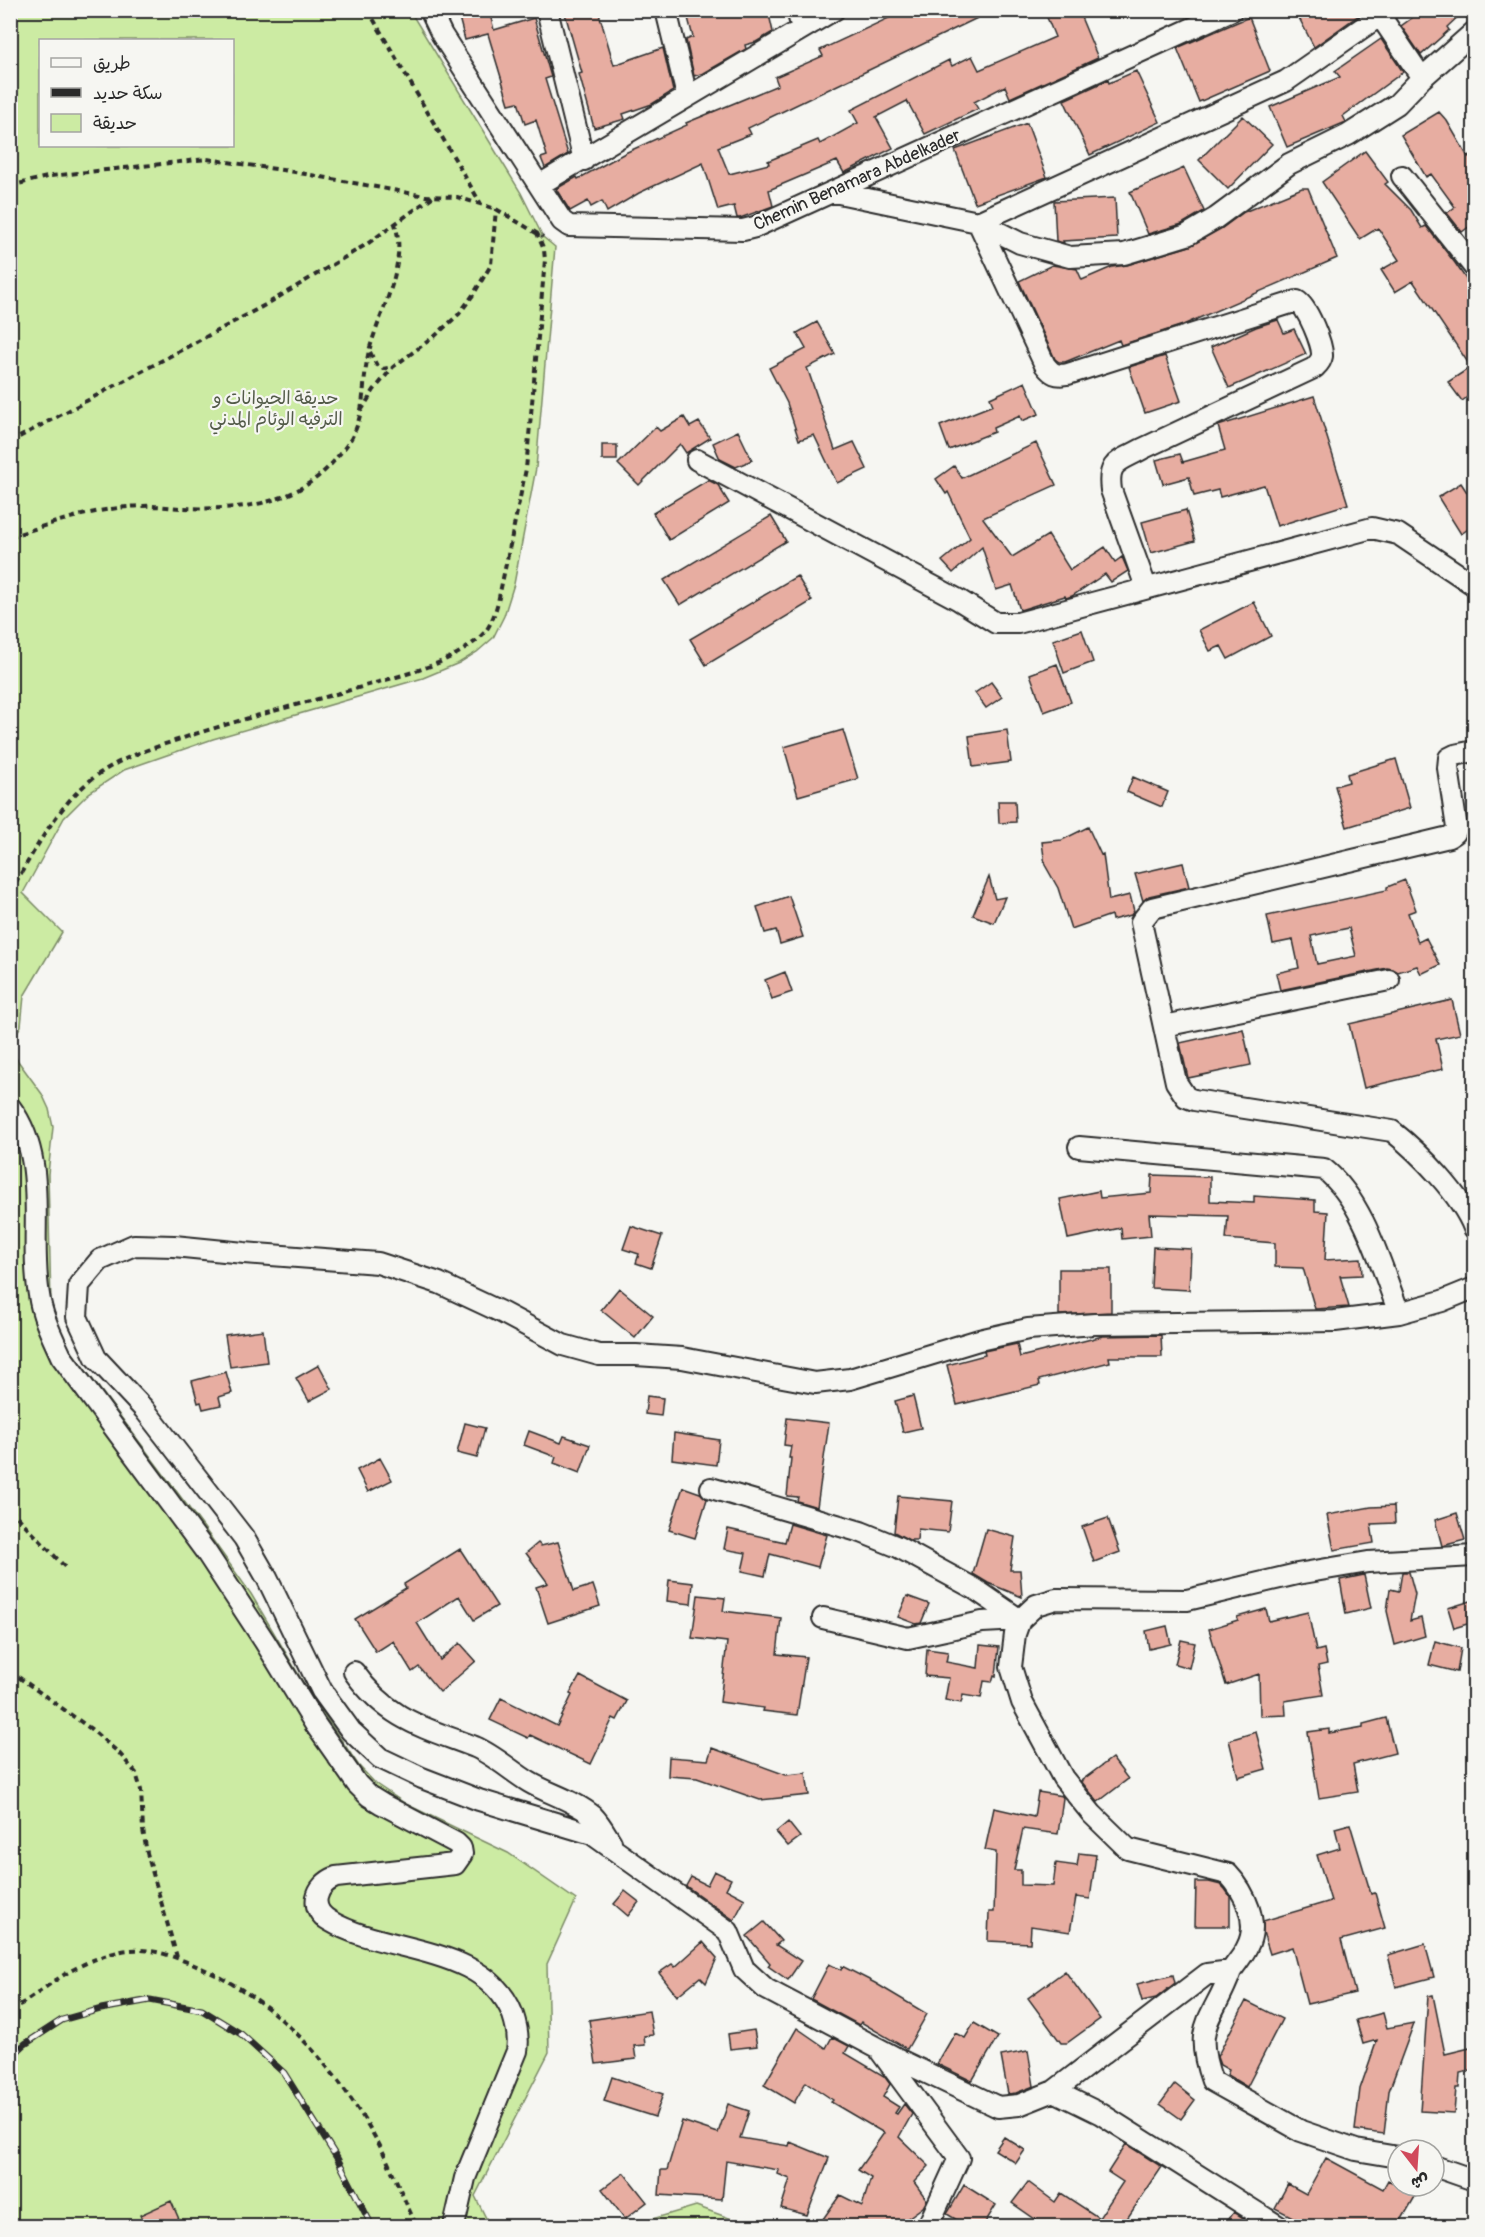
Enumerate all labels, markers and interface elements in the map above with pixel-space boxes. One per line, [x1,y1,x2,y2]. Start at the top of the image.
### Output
legend [39,39,234,147]
text: طريق [93,52,131,75]
text: سكة حديد [93,82,163,105]
text: حديقة [93,112,137,135]
street label: Chemin Benamara Abdelkader [750,124,965,236]
park label: حديقة الحيوانات و الترفيه الوئام المدني [209,387,343,435]
north arrow [1386,2138,1446,2198]
text: ش [1409,2169,1431,2194]

